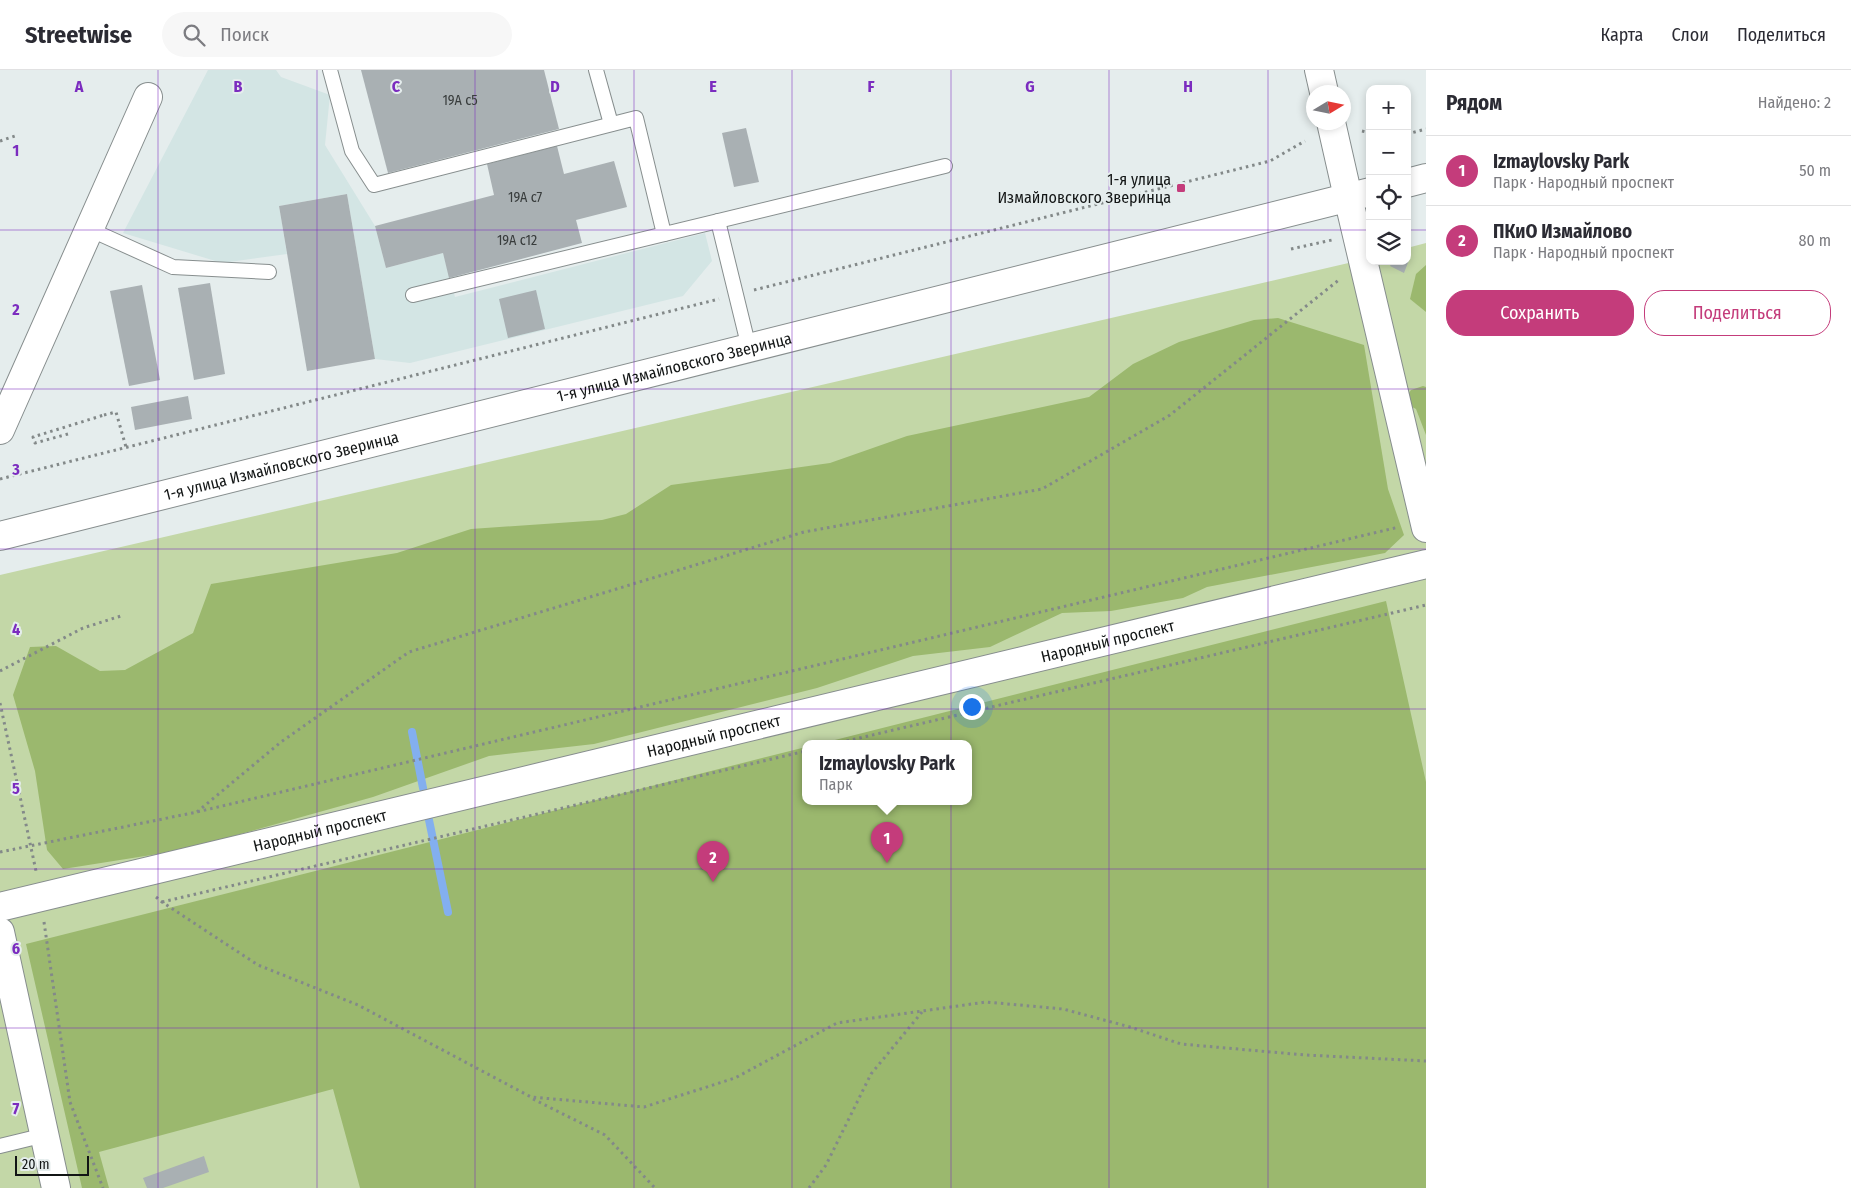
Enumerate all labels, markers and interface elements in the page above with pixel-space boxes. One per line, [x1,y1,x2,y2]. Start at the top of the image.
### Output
search box [162,12,512,57]
text: Streetwise [25,21,132,49]
icon: search [180,21,208,49]
text: Поиск [220,23,269,46]
text: Карта [1600,24,1643,46]
text: Слои [1671,24,1709,46]
text: Поделиться [1737,24,1826,46]
text: A [74,77,84,96]
text: B [234,77,243,96]
text: C [392,77,401,96]
text: D [550,77,560,96]
text: E [709,77,717,96]
text: F [867,77,875,96]
text: G [1025,77,1035,96]
text: H [1183,77,1193,96]
north arrow [1306,85,1351,130]
map controls [1366,85,1411,265]
button: + [1366,85,1411,130]
text: Рядом [1446,90,1502,116]
house number: 19А с5 [442,92,478,109]
text: Найдено: 2 [1758,93,1831,112]
button: − [1366,130,1411,175]
text: 1 [13,141,19,160]
text: Izmaylovsky Park [1493,150,1629,173]
text: 1 [1459,161,1465,180]
text: 50 m [1799,161,1831,180]
place label: 1-я улица Измайловского Зверинца [997,170,1171,207]
text: Парк · Народный проспект [1493,173,1674,192]
button: locate [1366,175,1411,220]
marker: 1-я улица Измайловского Зверинца [1175,182,1187,194]
house number: 19А с7 [508,189,542,206]
button: layers [1366,220,1411,265]
text: ПКиО Измайлово [1493,220,1632,243]
text: 2 [1458,231,1466,250]
text: 80 m [1799,231,1831,250]
house number: 19А с12 [497,232,537,249]
text: Парк · Народный проспект [1493,243,1674,262]
button: Сохранить [1446,290,1634,336]
button: Поделиться [1644,290,1831,336]
text: 2 [11,300,20,319]
street label: 1-я улица Измайловского Зверинца [555,329,794,406]
street label: 1-я улица Измайловского Зверинца [162,427,401,504]
text: 3 [11,460,20,479]
street label: Народный проспект [1039,616,1177,666]
text: 4 [12,620,20,639]
your location [959,694,985,720]
street label: Народный проспект [645,711,783,761]
popup [802,740,972,805]
text: Izmaylovsky Park [819,752,955,775]
text: Парк [819,775,852,794]
text: 5 [12,779,20,798]
street label: Народный проспект [251,805,389,856]
pin: 1 [871,822,903,863]
pin: 2 [697,841,729,882]
text: 6 [12,939,20,958]
text: 7 [13,1099,20,1118]
scale bar [15,1153,89,1176]
text: 20 m [22,1156,50,1173]

